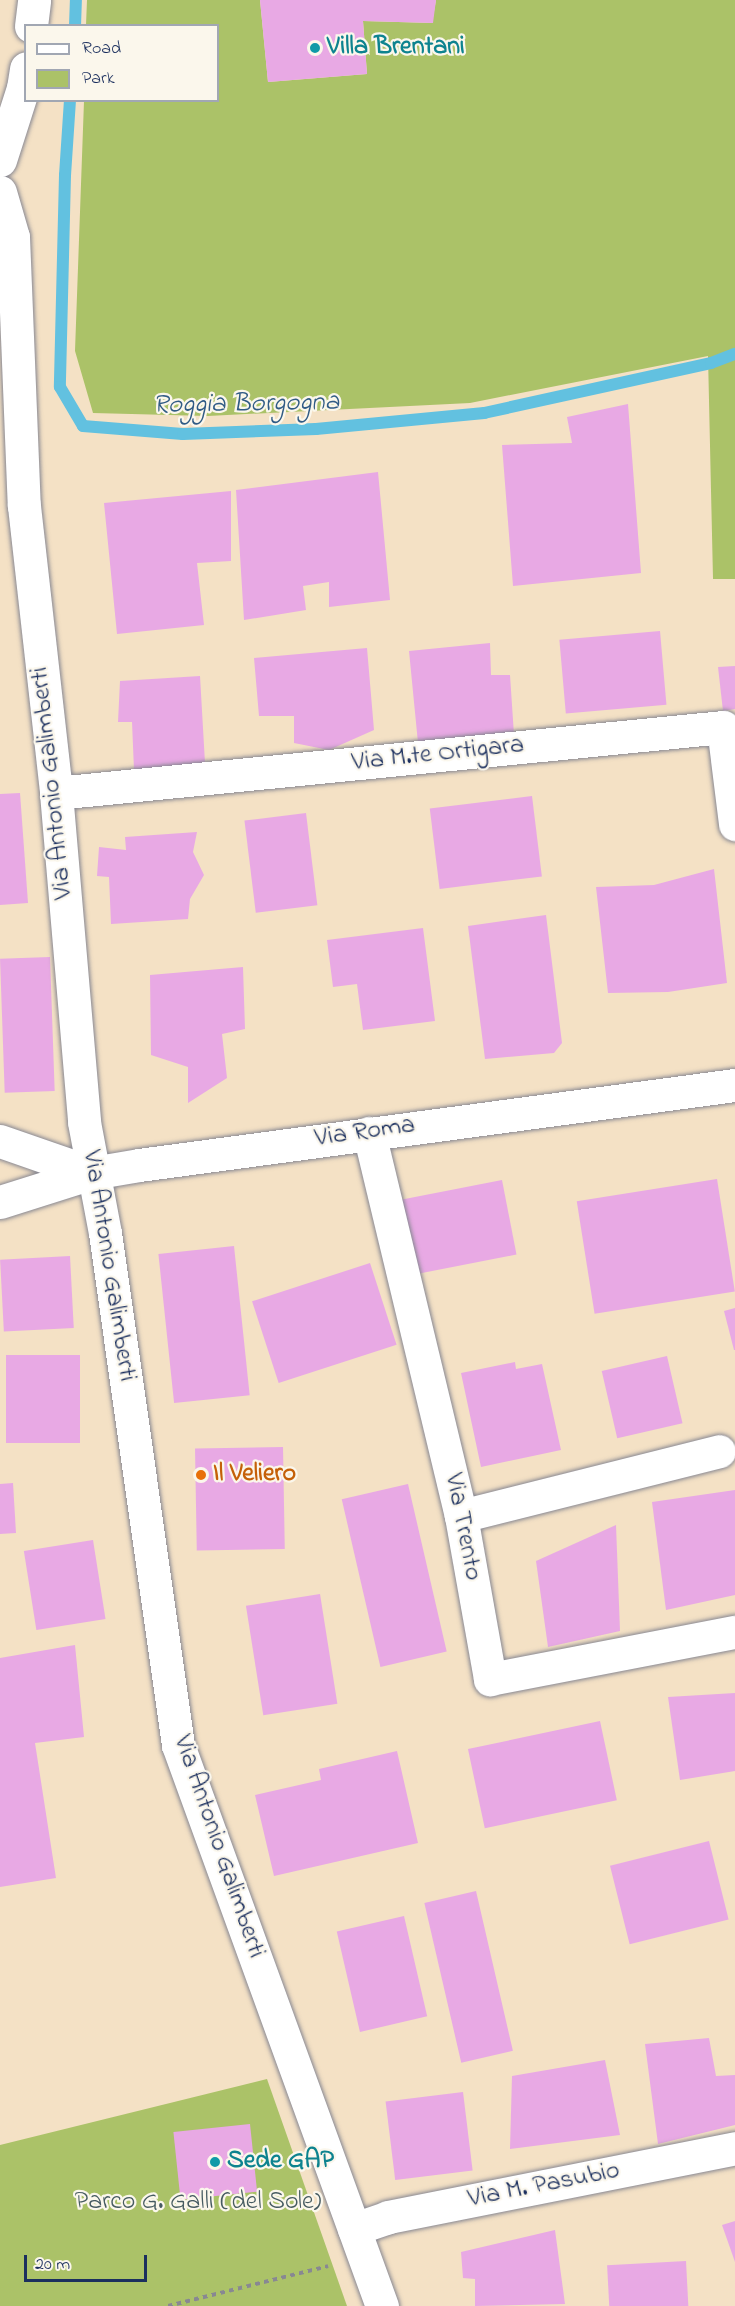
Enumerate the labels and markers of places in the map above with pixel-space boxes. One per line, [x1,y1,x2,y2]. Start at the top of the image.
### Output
place label: Villa Brentani [327,32,465,64]
marker: Villa Brentani [308,41,322,55]
place label: Il Veliero [213,1459,296,1491]
marker: Il Veliero [194,1468,208,1482]
place label: Sede GAP [227,2146,334,2178]
marker: Sede GAP [208,2155,222,2169]

